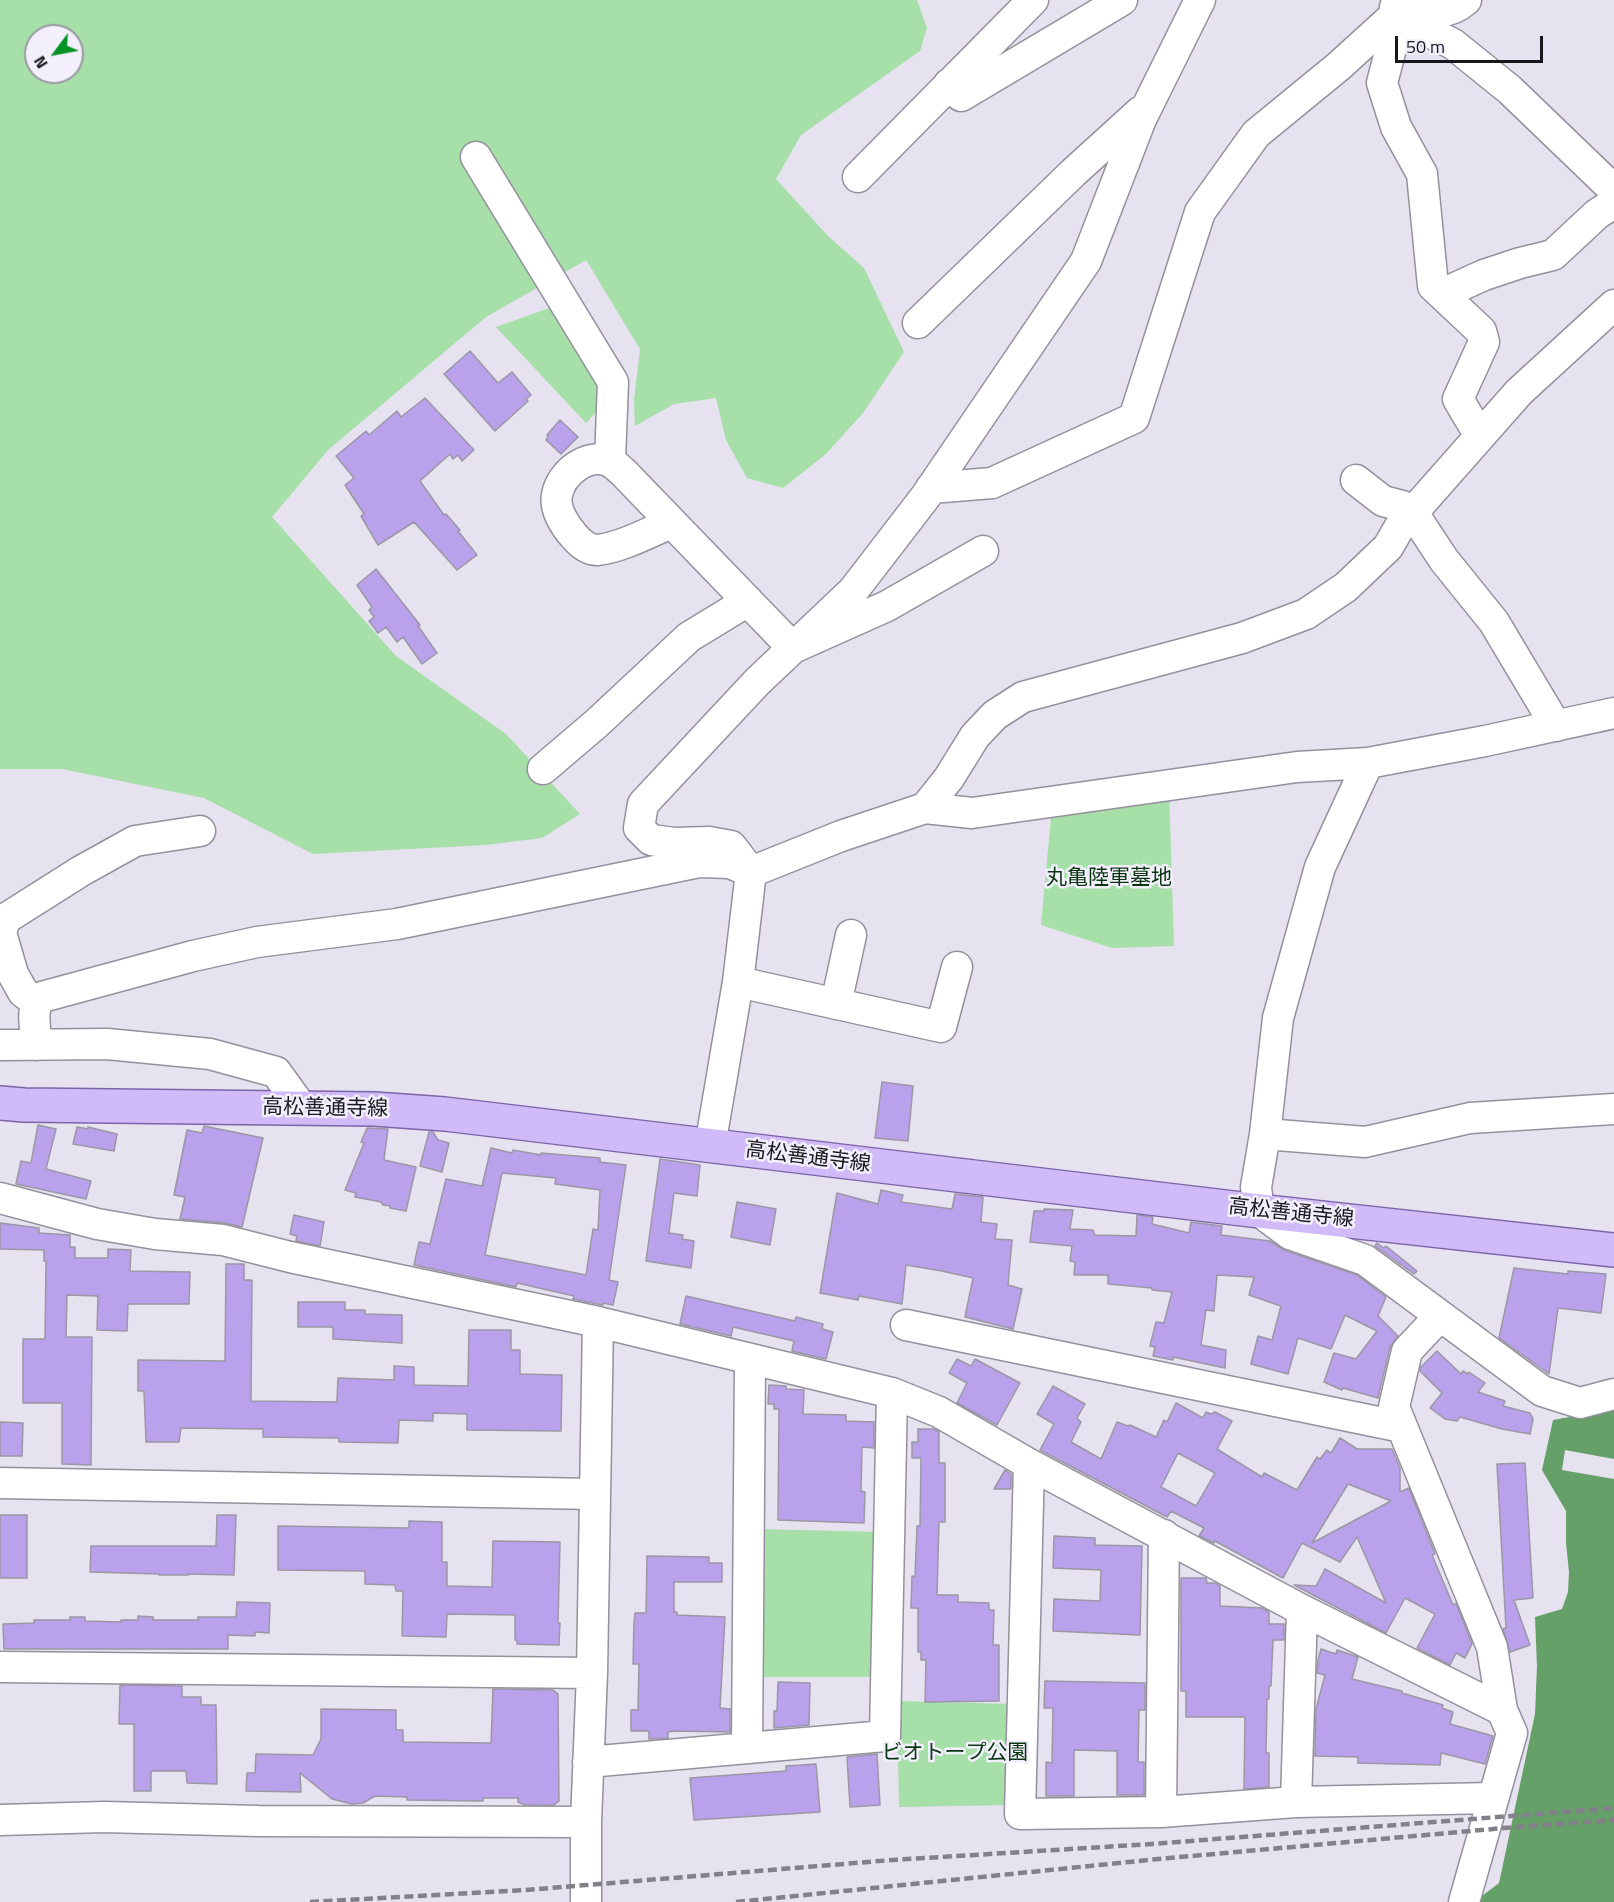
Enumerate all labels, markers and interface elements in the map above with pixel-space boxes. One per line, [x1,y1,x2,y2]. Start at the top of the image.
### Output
north arrow [24,24,84,84]
scale bar [1398,24,1546,62]
text: 50 m [1406,33,1445,60]
text: N [27,51,54,74]
park label: 丸亀陸軍墓地 [1046,866,1172,892]
street label: 高松善通寺線 [262,1095,388,1123]
street label: 高松善通寺線 [744,1138,872,1178]
street label: 高松善通寺線 [1227,1195,1355,1233]
park label: ビオトープ公園 [882,1741,1028,1767]

